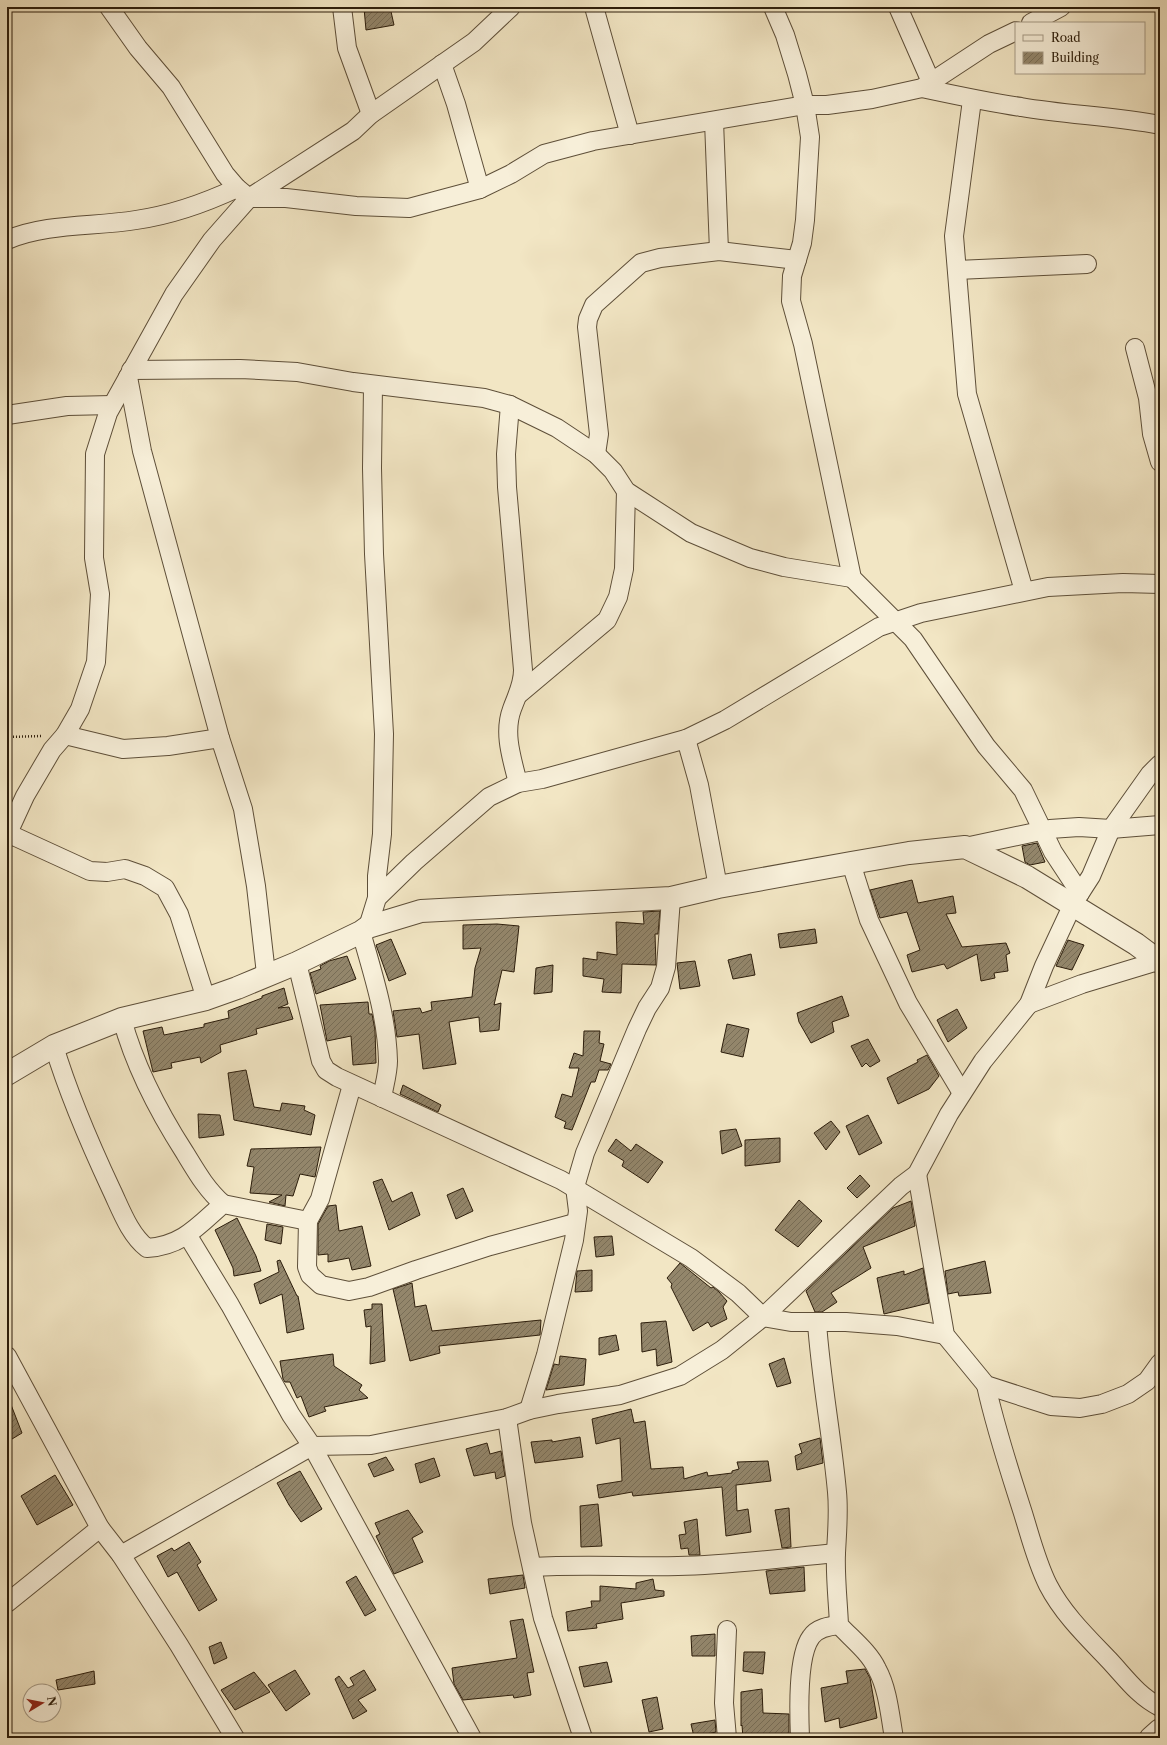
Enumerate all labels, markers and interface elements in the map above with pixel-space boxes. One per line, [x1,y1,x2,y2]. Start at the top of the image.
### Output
legend [1015,22,1145,74]
text: Road [1051,30,1081,45]
text: Building [1051,50,1099,65]
north arrow [22,1683,62,1723]
text: N [44,1695,60,1708]

